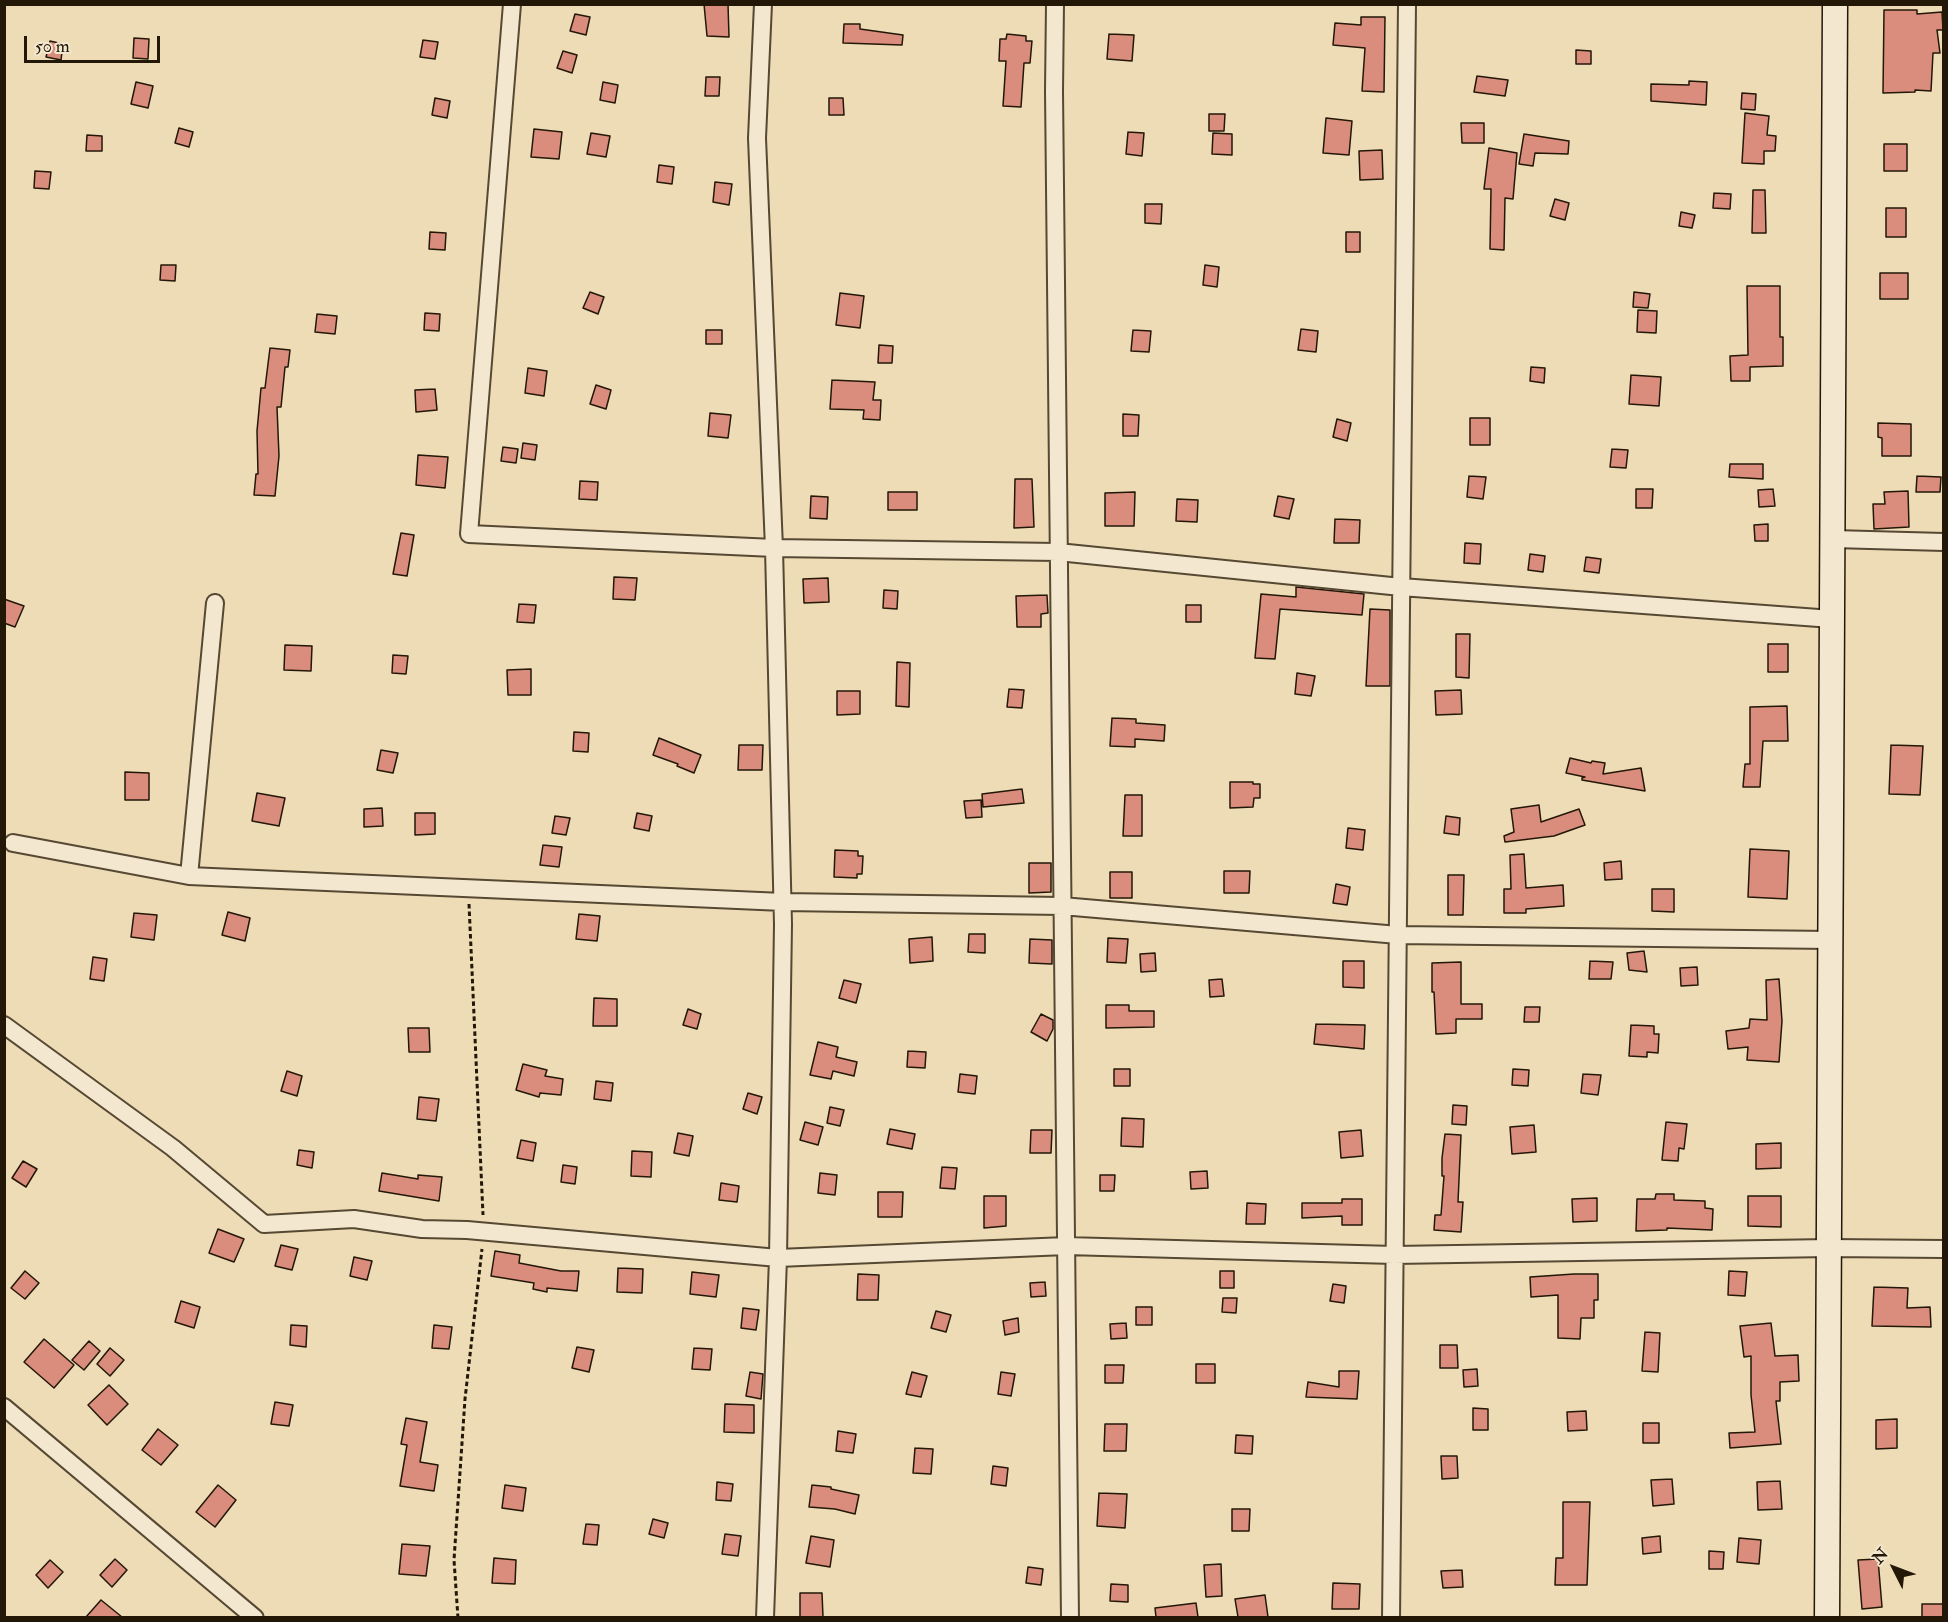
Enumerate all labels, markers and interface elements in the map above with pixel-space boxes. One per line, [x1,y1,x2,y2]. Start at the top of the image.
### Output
scale bar [27,24,164,62]
text: 50 m [35,35,70,58]
north arrow [1864,1538,1924,1598]
text: N [1868,1544,1893,1568]

